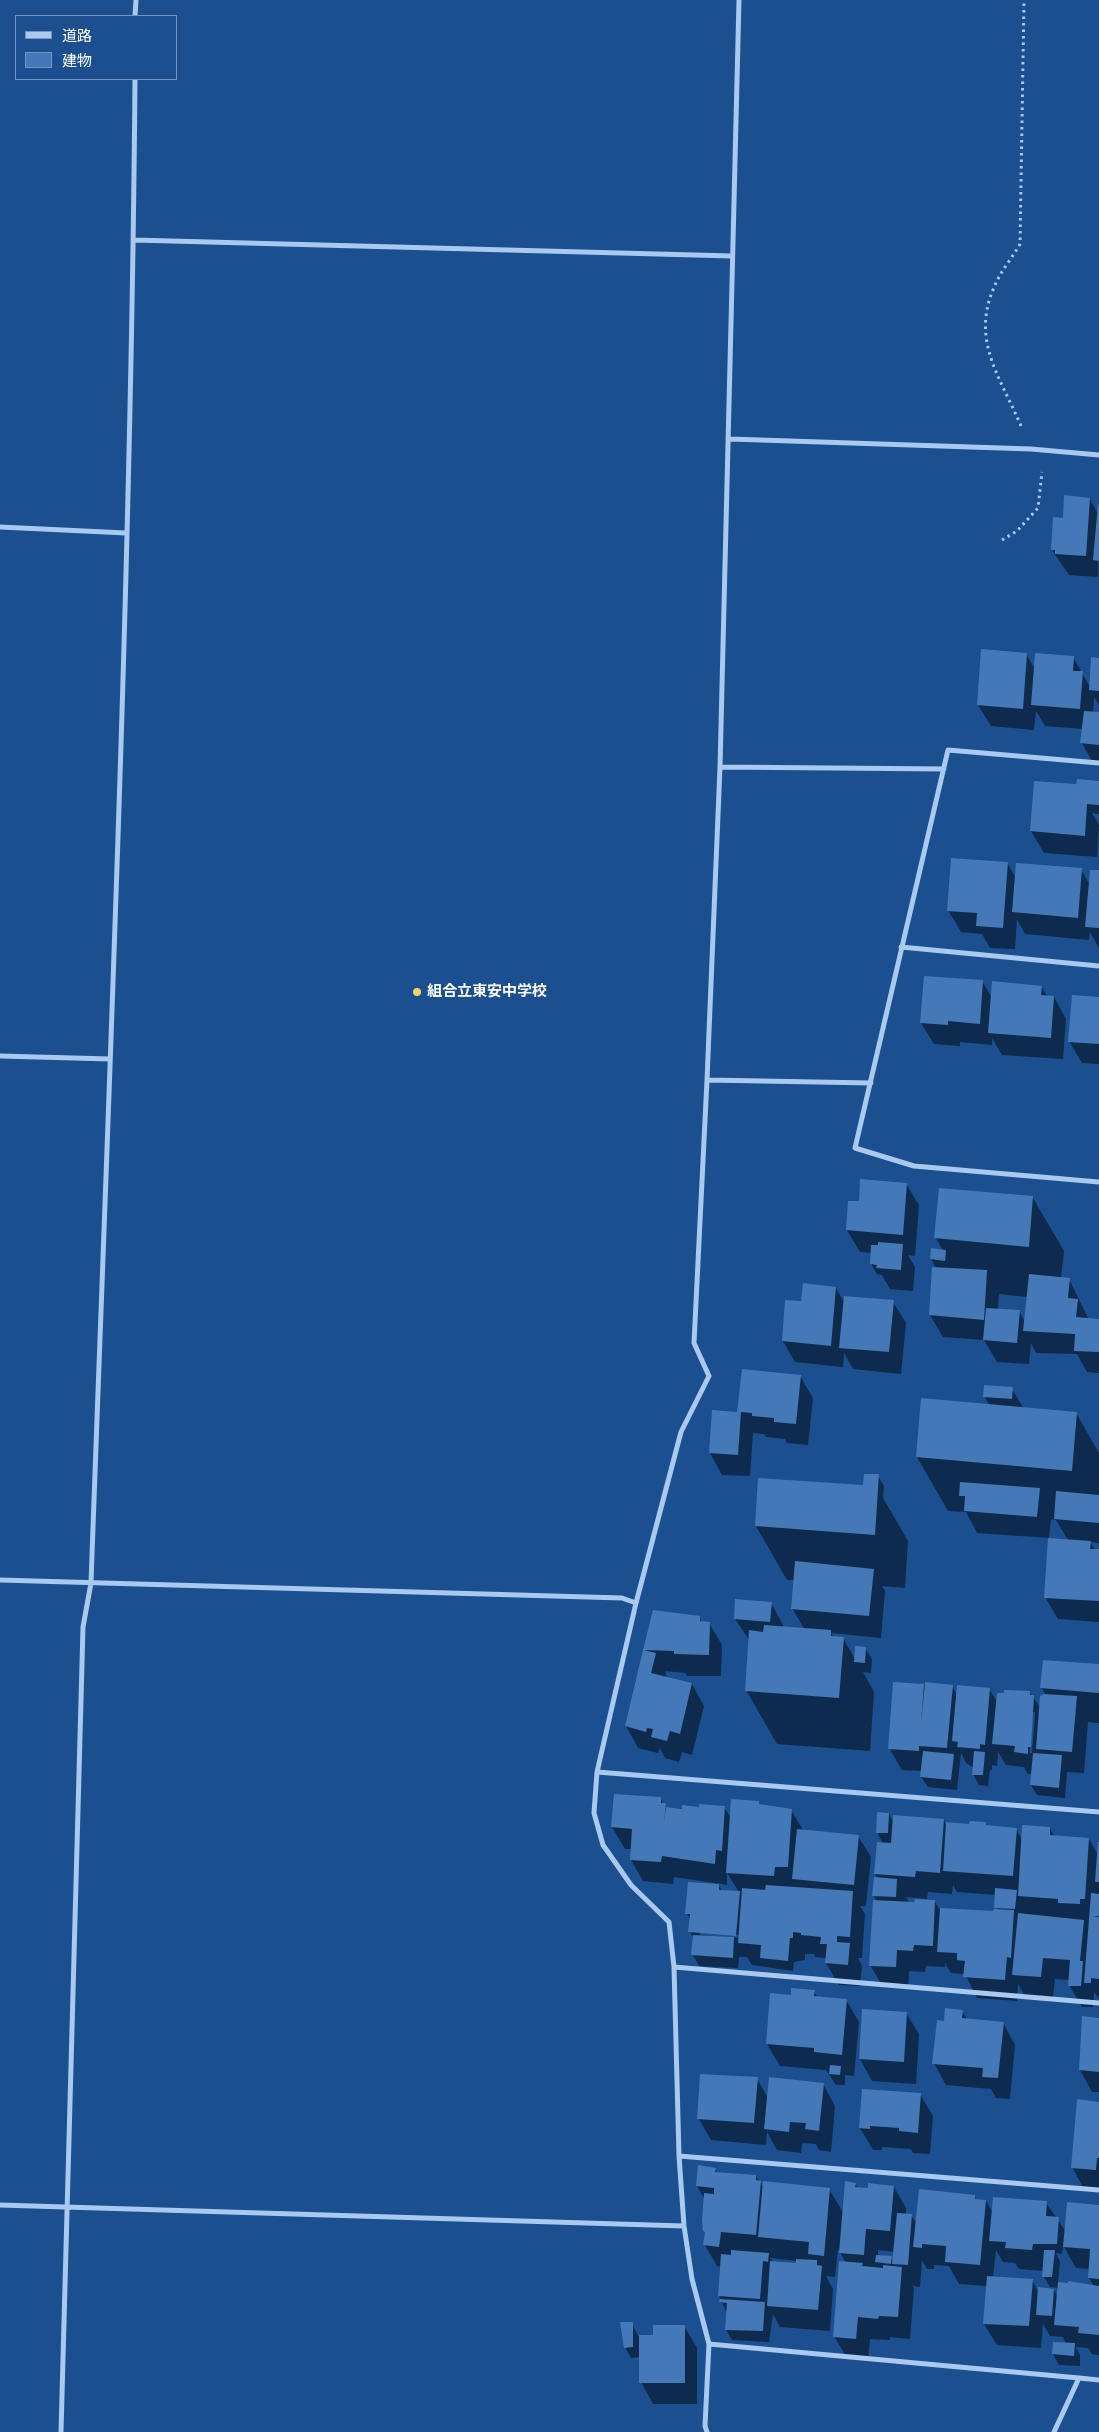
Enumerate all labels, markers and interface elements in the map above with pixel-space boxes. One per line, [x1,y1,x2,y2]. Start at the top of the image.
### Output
legend [15,15,178,80]
text: 道路 [62,27,92,45]
text: 建物 [62,52,92,70]
place label: 組合立東安中学校 [427,983,547,1001]
marker: 組合立東安中学校 [411,986,423,998]

